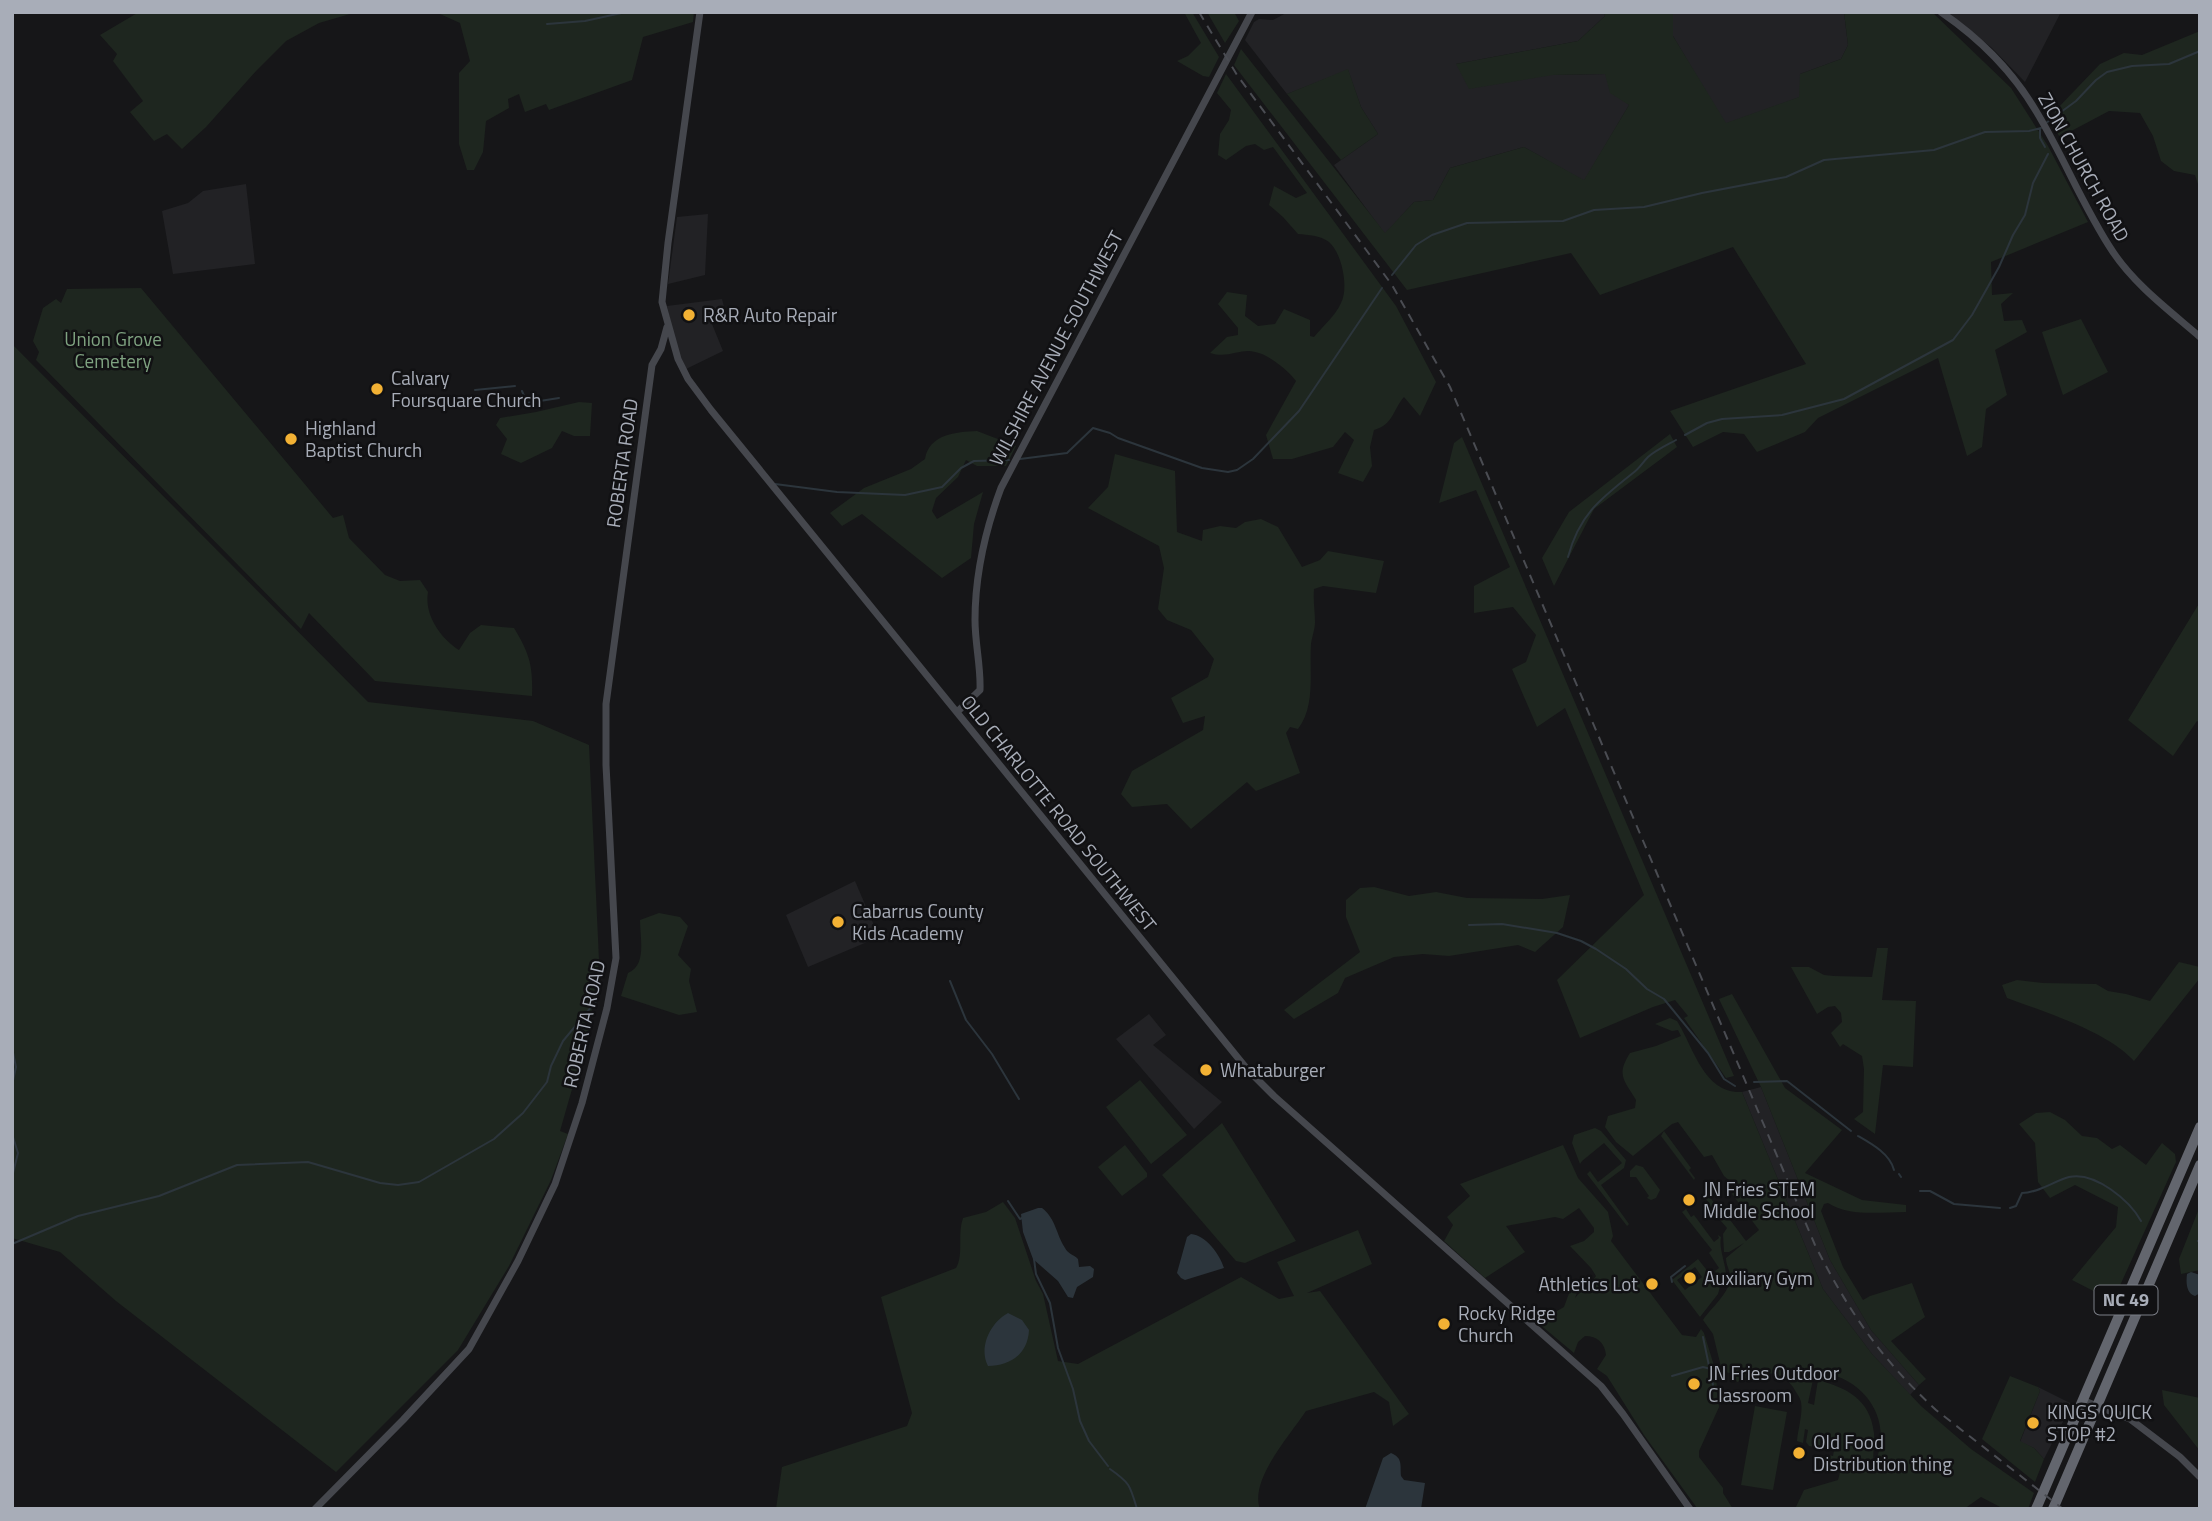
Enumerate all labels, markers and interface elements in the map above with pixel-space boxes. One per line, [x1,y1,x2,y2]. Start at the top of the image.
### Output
street label: ZION CHURCH ROAD [2031,87,2137,247]
street label: WILSHIRE AVENUE SOUTHWEST [981,225,1130,470]
place label: R&R Auto Repair [703,300,838,329]
marker: R&R Auto Repair [681,307,697,323]
park label: Union Grove Cemetery [64,324,162,375]
place label: Calvary Foursquare Church [391,363,541,414]
marker: Calvary Foursquare Church [369,381,385,397]
street label: ROBERTA ROAD [598,396,645,529]
place label: Highland Baptist Church [305,413,422,464]
marker: Highland Baptist Church [283,431,299,447]
street label: OLD CHARLOTTE ROAD SOUTHWEST [955,688,1164,937]
place label: Cabarrus County Kids Academy [852,896,984,947]
marker: Cabarrus County Kids Academy [830,914,846,930]
street label: ROBERTA ROAD [555,957,612,1091]
place label: Whataburger [1220,1055,1326,1084]
marker: Whataburger [1198,1062,1214,1078]
place label: JN Fries STEM Middle School [1703,1174,1815,1225]
marker: JN Fries STEM Middle School [1681,1192,1697,1208]
place label: Auxiliary Gym [1704,1263,1813,1292]
place label: Athletics Lot [1538,1269,1638,1298]
marker: Auxiliary Gym [1682,1270,1698,1286]
marker: Athletics Lot [1644,1276,1660,1292]
road number: NC 49 [2094,1286,2158,1315]
place label: Rocky Ridge Church [1458,1298,1556,1349]
marker: Rocky Ridge Church [1436,1316,1452,1332]
place label: JN Fries Outdoor Classroom [1708,1358,1840,1409]
marker: JN Fries Outdoor Classroom [1686,1376,1702,1392]
place label: KINGS QUICK STOP #2 [2047,1397,2152,1448]
marker: KINGS QUICK STOP #2 [2025,1415,2041,1431]
place label: Old Food Distribution thing [1813,1427,1952,1478]
marker: Old Food Distribution thing [1791,1445,1807,1461]

